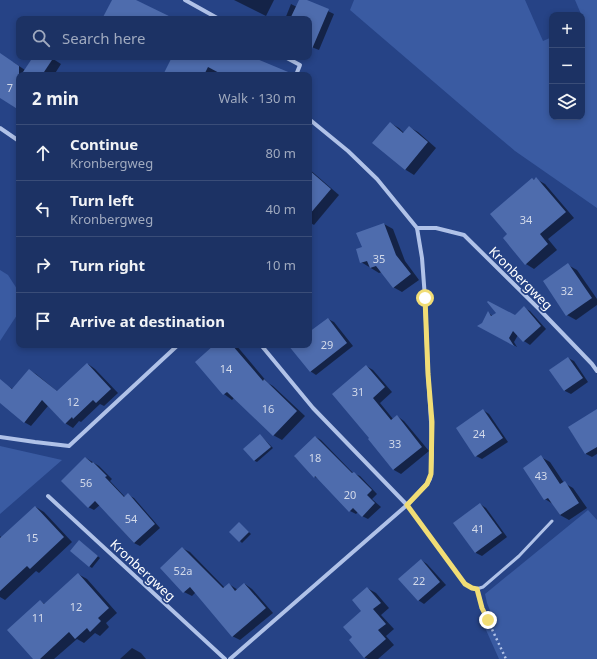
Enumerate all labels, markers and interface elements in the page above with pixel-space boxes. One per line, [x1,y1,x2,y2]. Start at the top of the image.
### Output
map controls [549,12,585,120]
button: + [549,12,585,48]
search box [16,16,312,60]
icon: search [30,27,52,49]
text: Search here [62,28,145,48]
button: − [549,48,585,84]
house number: 7 [7,80,13,95]
button: layers [549,84,585,120]
text: 2 min [32,87,79,110]
text: Walk · 130 m [218,89,296,107]
text: Continue [70,134,138,154]
icon: ahead [32,142,54,164]
text: 80 m [266,144,296,162]
text: Kronbergweg [70,154,153,172]
text: Turn left [70,190,134,210]
icon: left [32,198,54,220]
text: 40 m [266,200,296,218]
text: Kronbergweg [70,210,153,228]
house number: 34 [520,212,533,227]
street label: Kronbergweg [485,242,557,314]
house number: 35 [373,251,385,266]
icon: right [32,254,54,276]
text: Turn right [70,255,145,275]
text: 10 m [266,256,296,274]
house number: 32 [561,283,573,298]
route start [416,289,434,307]
icon: arrive [32,310,54,332]
text: Arrive at destination [70,311,225,331]
house number: 29 [321,337,333,352]
house number: 14 [220,361,233,376]
house number: 31 [352,384,364,399]
house number: 12 [67,394,79,409]
house number: 16 [262,401,274,416]
house number: 24 [473,426,486,441]
house number: 33 [389,436,401,451]
house number: 18 [309,450,321,465]
house number: 43 [535,468,547,483]
house number: 56 [80,475,92,490]
house number: 20 [344,487,356,502]
house number: 54 [125,511,138,526]
house number: 41 [472,521,484,536]
house number: 15 [26,530,38,545]
street label: Kronbergweg [106,535,180,605]
house number: 52a [174,563,192,578]
house number: 22 [413,573,425,588]
house number: 12 [70,599,82,614]
house number: 11 [32,610,44,625]
route end [479,611,497,629]

